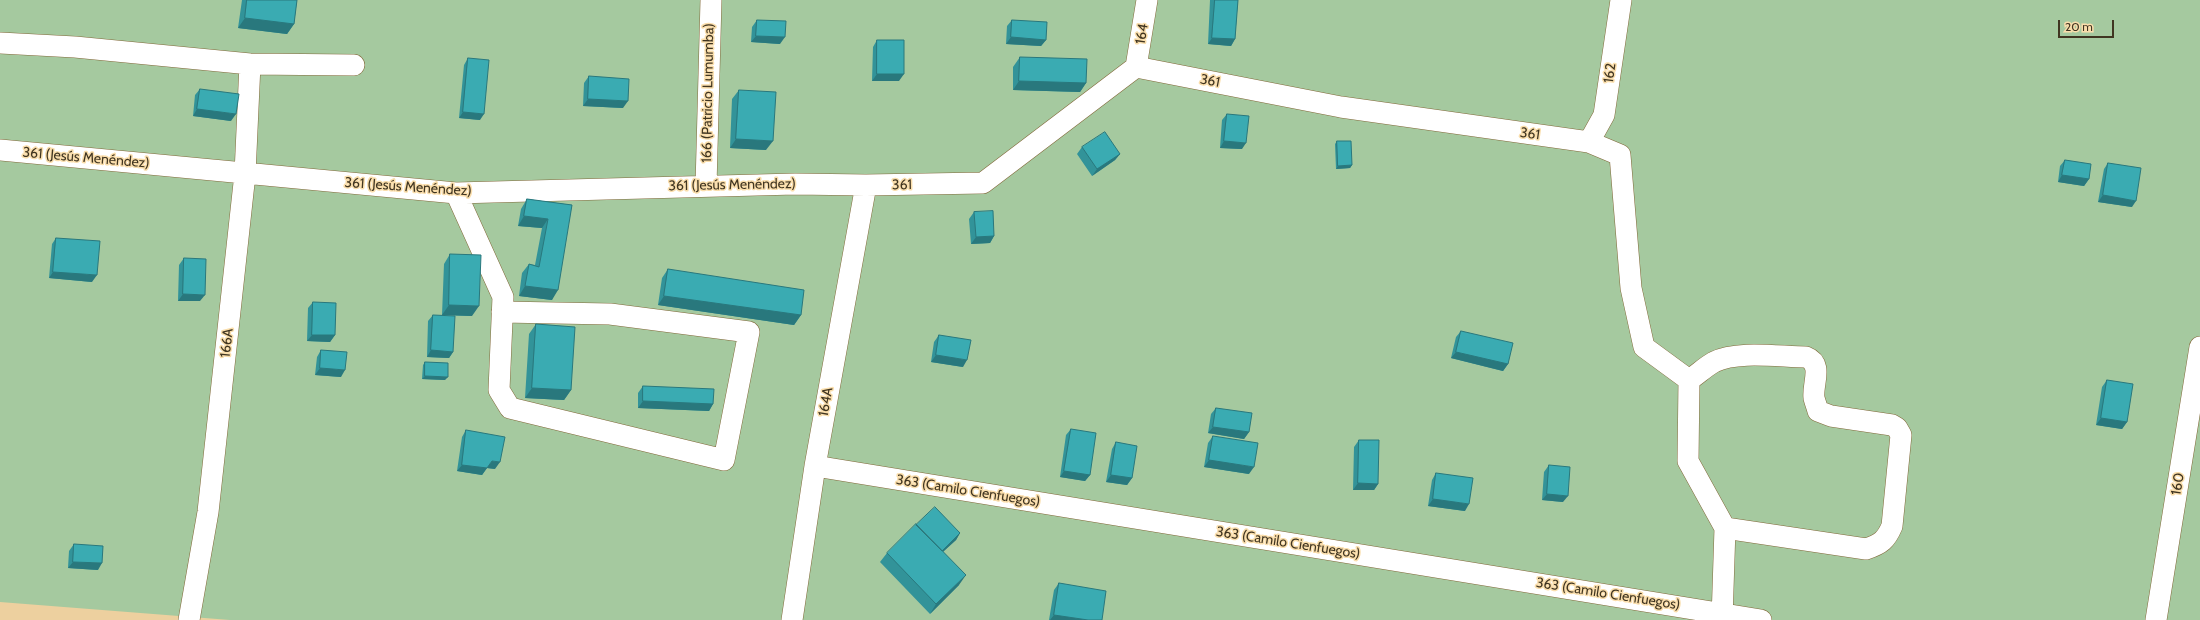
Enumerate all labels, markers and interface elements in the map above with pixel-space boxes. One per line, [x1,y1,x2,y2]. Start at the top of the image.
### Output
scale bar [2060,12,2116,38]
text: 20 m [2065,19,2093,34]
street label: 166 (Patricio Lumumba) [698,23,718,163]
street label: 164 [1132,23,1152,45]
street label: 162 [1600,62,1620,84]
street label: 361 [1199,71,1221,91]
street label: 361 [1519,124,1541,144]
street label: 361 (Jesús Menéndez) [22,144,150,172]
street label: 361 (Jesús Menéndez) [344,174,472,200]
street label: 361 (Jesús Menéndez) [668,175,796,195]
street label: 361 [892,176,912,194]
street label: 166A [217,328,237,358]
street label: 164A [815,386,837,418]
street label: 363 (Camilo Cienfuegos) [895,471,1041,511]
street label: 160 [2168,472,2188,496]
street label: 363 (Camilo Cienfuegos) [1215,523,1361,563]
street label: 363 (Camilo Cienfuegos) [1535,574,1681,614]

